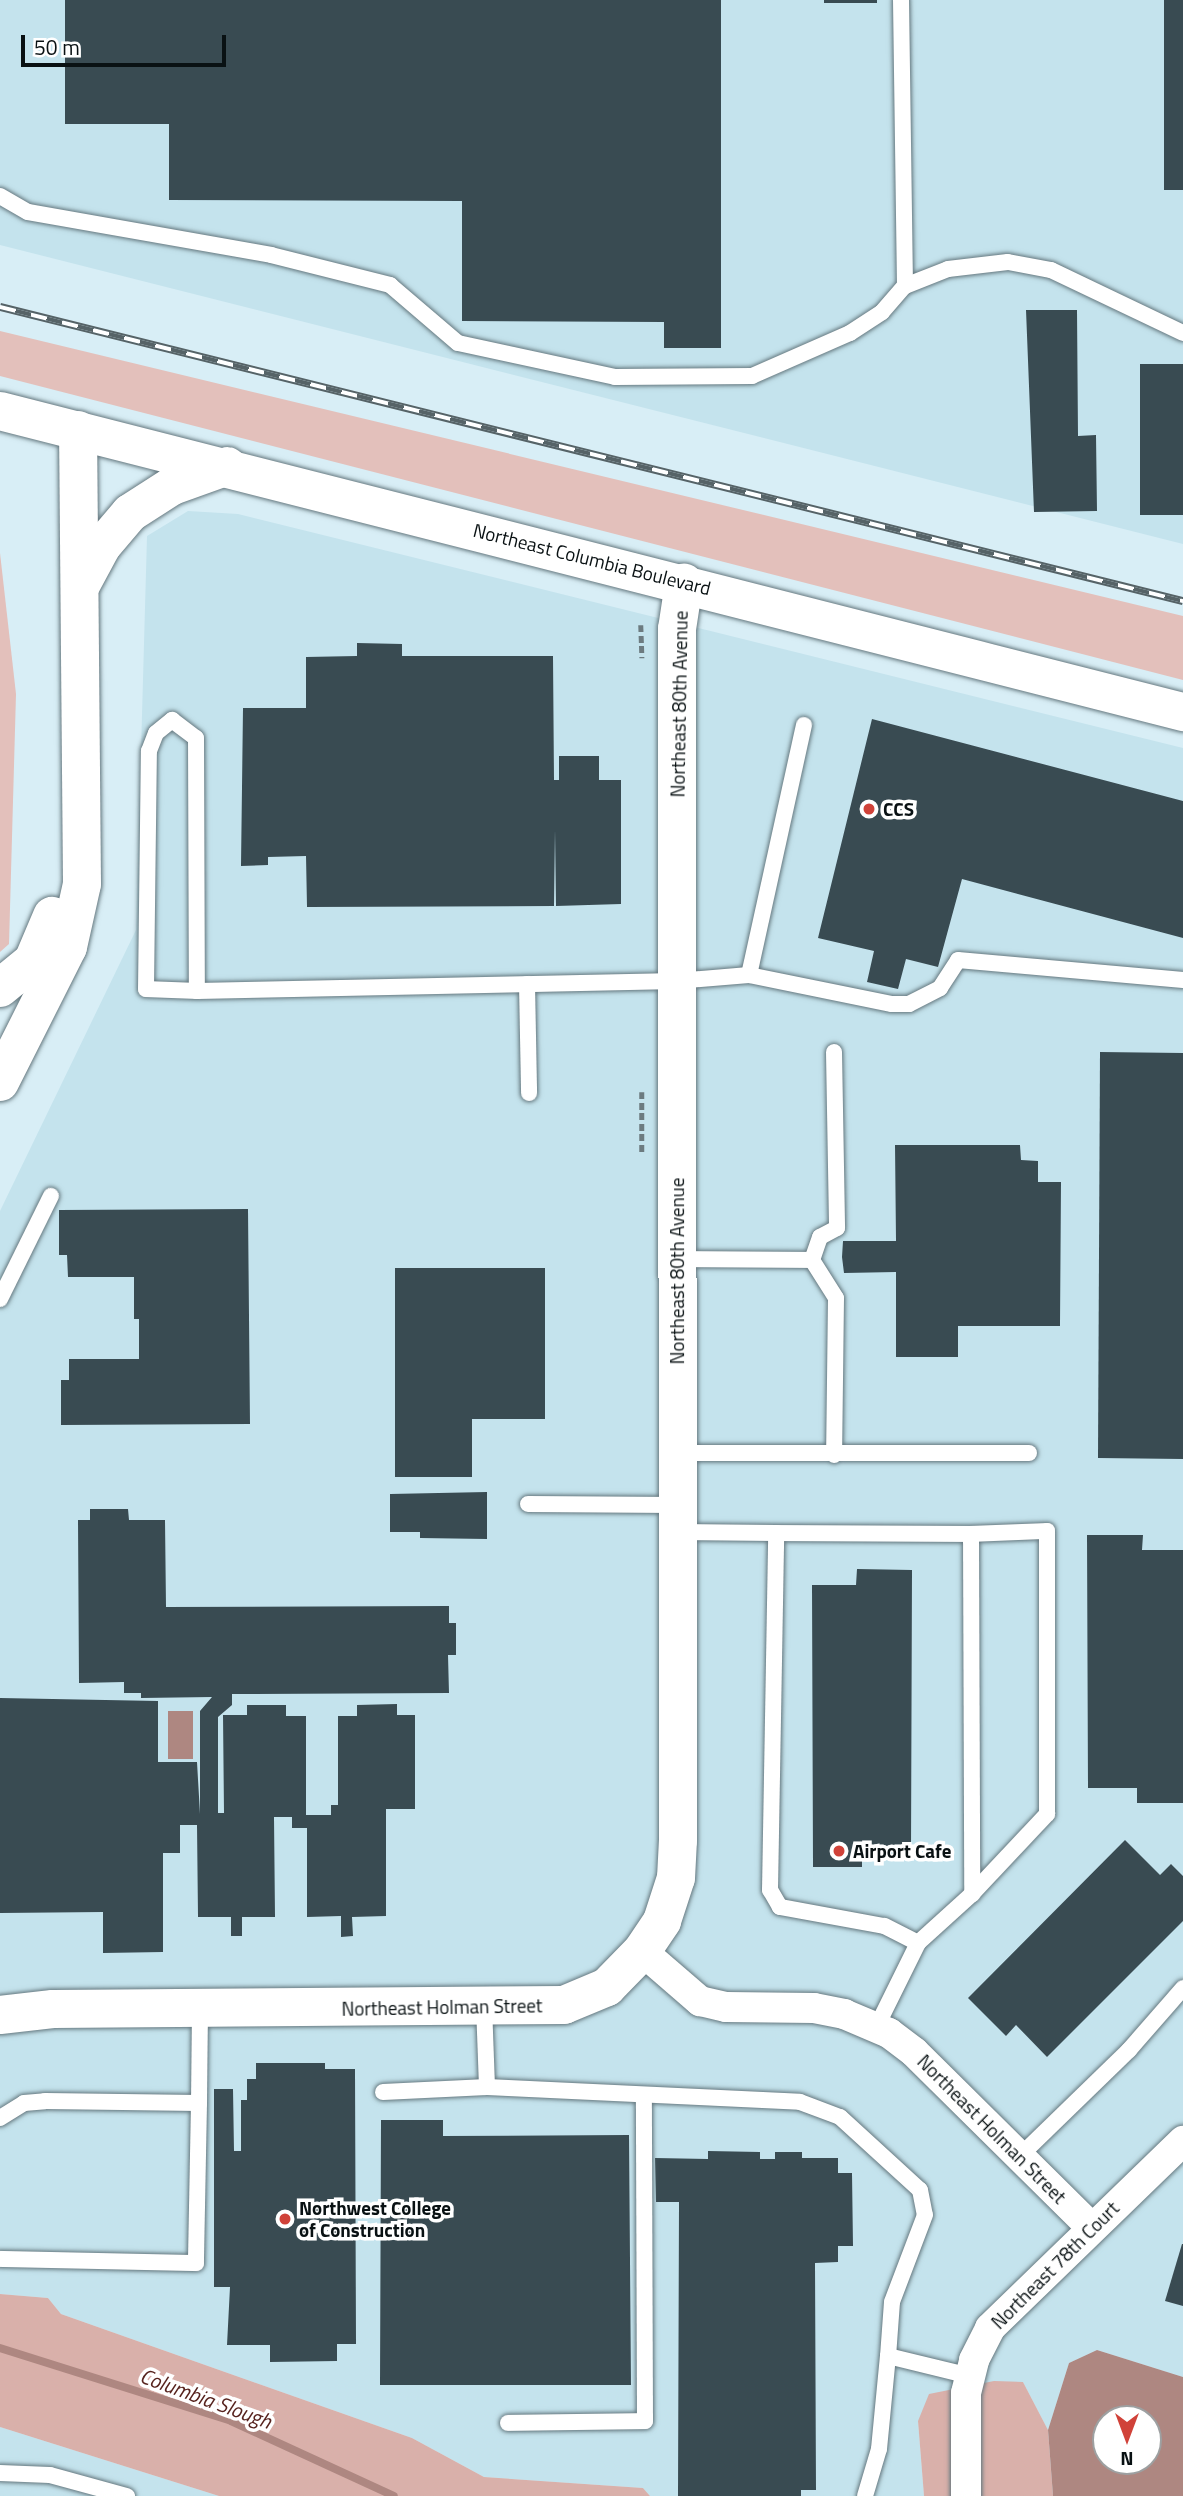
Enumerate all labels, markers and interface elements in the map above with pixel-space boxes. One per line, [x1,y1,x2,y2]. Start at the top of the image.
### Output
scale bar [24,21,229,65]
text: 50 m [34,31,80,63]
street label: Northeast Columbia Boulevard [471,518,713,600]
street label: Northeast 80th Avenue [666,610,692,798]
place label: CCS [883,798,914,820]
marker: CCS [861,801,877,817]
street label: Northeast 80th Avenue [666,1178,688,1364]
place label: Airport Cafe [853,1840,951,1862]
marker: Airport Cafe [831,1843,847,1859]
street label: Northeast Holman Street [341,1994,543,2020]
street label: Northeast Holman Street [913,2050,1071,2208]
place label: Northwest College of Construction [299,2197,451,2241]
street label: Northeast 78th Court [987,2197,1123,2333]
marker: Northwest College of Construction [277,2211,293,2227]
water label: Columbia Slough [137,2363,275,2433]
north arrow [1092,2405,1162,2475]
text: N [1120,2445,1134,2474]

